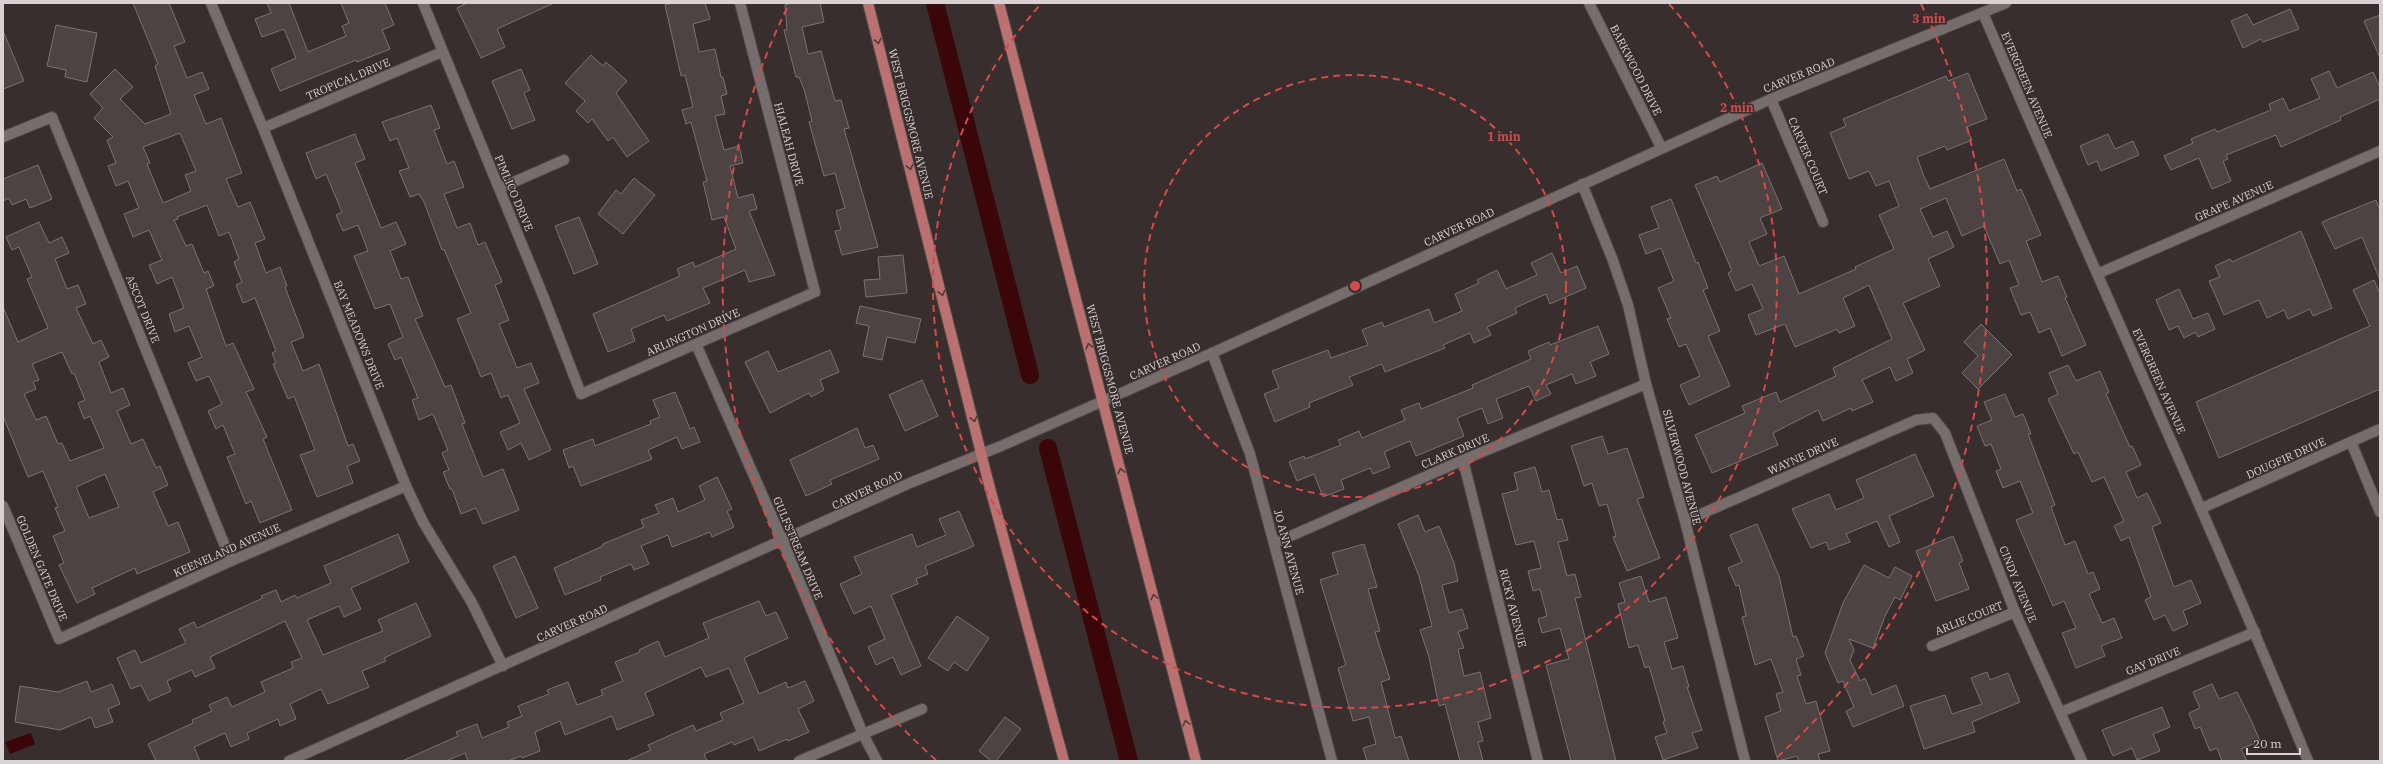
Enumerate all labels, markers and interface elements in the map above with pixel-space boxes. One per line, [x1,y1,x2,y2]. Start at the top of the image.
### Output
text: 3 min [1912,11,1946,26]
street label: BARKWOOD DRIVE [1607,22,1665,118]
street label: EVERGREEN AVENUE [1998,30,2056,140]
one-way arrow [873,37,882,44]
street label: WEST BRIGGSMORE AVENUE [886,47,936,201]
street label: CARVER ROAD [1761,54,1837,96]
street label: TROPICAL DRIVE [304,55,392,103]
text: 2 min [1720,100,1754,115]
street label: HIALEAH DRIVE [771,101,807,187]
street label: CARVER COURT [1785,115,1831,197]
text: 1 min [1487,129,1521,144]
street label: PIMLICO DRIVE [492,153,536,233]
one-way arrow [905,164,913,170]
street label: GRAPE AVENUE [2193,177,2275,225]
street label: CARVER ROAD [1422,204,1497,249]
street label: ASCOT DRIVE [123,273,163,345]
street label: BAY MEADOWS DRIVE [331,278,387,392]
centre of rings [1348,279,1362,293]
one-way arrow [937,290,945,296]
street label: WEST BRIGGSMORE AVENUE [1083,303,1137,455]
street label: ARLINGTON DRIVE [644,305,742,359]
street label: EVERGREEN AVENUE [2129,326,2189,436]
street label: CARVER ROAD [1127,339,1203,383]
one-way arrow [1085,342,1094,349]
street label: SILVERWOOD AVENUE [1660,408,1704,526]
one-way arrow [969,416,977,422]
street label: CLARK DRIVE [1419,430,1491,472]
street label: WAYNE DRIVE [1766,434,1840,478]
street label: DOUGFIR DRIVE [2244,434,2328,482]
street label: CARVER ROAD [830,467,905,512]
one-way arrow [1118,468,1126,475]
street label: GULFSTREAM DRIVE [770,494,826,602]
street label: JO ANN AVENUE [1271,508,1307,596]
street label: GOLDEN GATE DRIVE [13,513,71,623]
street label: KEENELAND AVENUE [171,520,283,580]
street label: CINDY AVENUE [1996,544,2040,624]
street label: RICKY AVENUE [1496,567,1530,649]
one-way arrow [1150,594,1158,601]
street label: ARLIE COURT [1933,598,2005,638]
street label: CARVER ROAD [534,601,610,645]
street label: GAY DRIVE [2124,644,2182,678]
one-way arrow [1182,720,1191,727]
scale bar [2247,730,2300,756]
text: 20 m [2253,736,2282,751]

